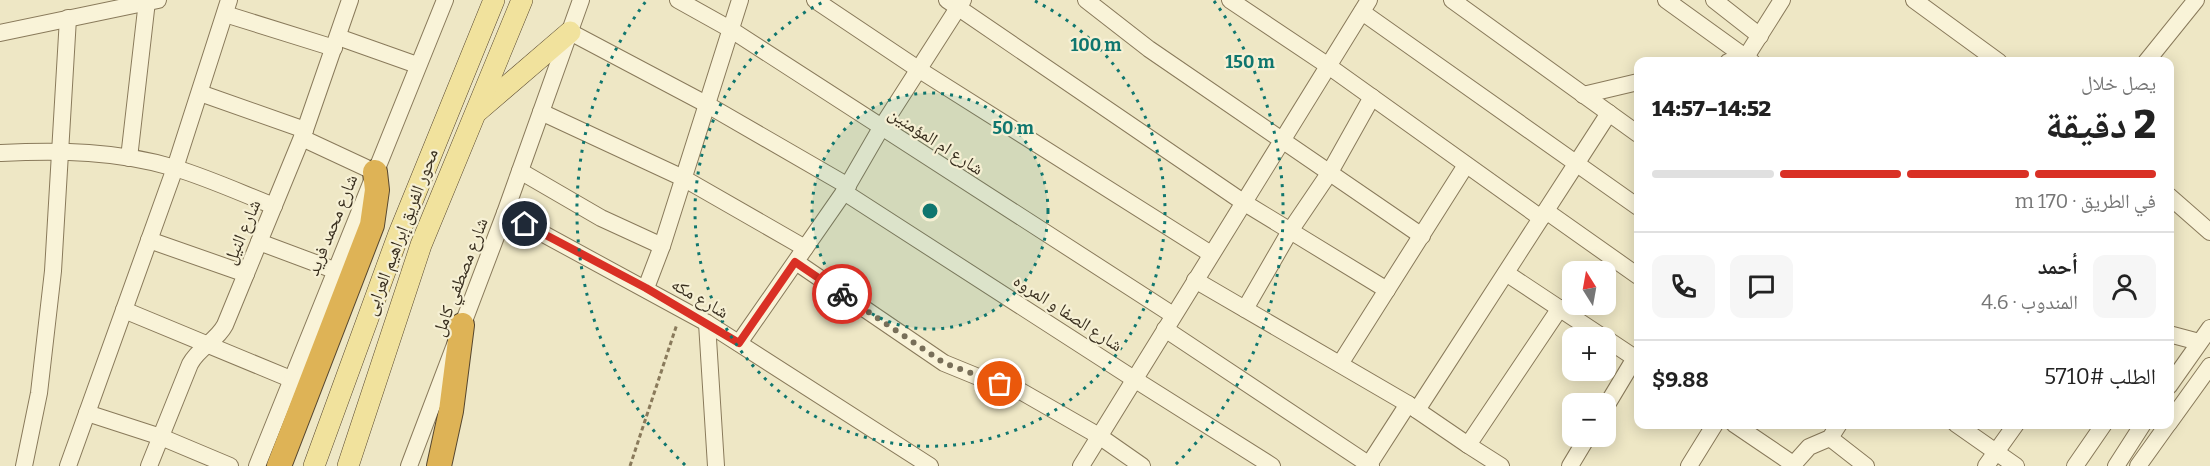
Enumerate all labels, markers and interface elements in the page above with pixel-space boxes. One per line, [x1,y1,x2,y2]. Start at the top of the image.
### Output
text: 100 m [1070,34,1122,56]
text: 150 m [1225,51,1275,73]
text: يصل خلال [2081,71,2156,95]
text: 14:52–14:57 [1652,95,1771,122]
street label: شارع ام المؤمنين [884,102,988,181]
text: 2 دقيقة [2045,102,2156,148]
text: 50 m [992,117,1034,139]
street label: محور الفريق إبراهيم العرابى [359,146,444,319]
street label: شارع محمد فريد [302,171,362,279]
text: في الطريق · 170 m [2015,189,2156,213]
street label: شارع النيل [219,196,265,268]
pin [499,198,550,249]
centre of rings [920,201,940,221]
icon: home [508,207,541,240]
street label: شارع مصطفي كامل [427,215,496,341]
text: أحمد [2038,253,2078,280]
button: phone [1652,255,1715,318]
button: chat [1730,255,1793,318]
button: person [2093,255,2156,318]
north arrow [1562,261,1616,315]
map controls [1562,261,1616,447]
courier [812,264,872,324]
street label: شارع الصفا و المروه [1009,270,1127,356]
street label: شارع مكه [667,273,733,323]
icon: bike [826,278,859,311]
text: المندوب · 4.6 [1981,290,2078,314]
button: + [1562,327,1616,381]
pin [974,358,1025,409]
text: الطلب #5710 [2044,363,2156,390]
text: $9.88 [1652,366,1709,393]
icon: bag [983,367,1016,400]
button: − [1562,393,1616,447]

